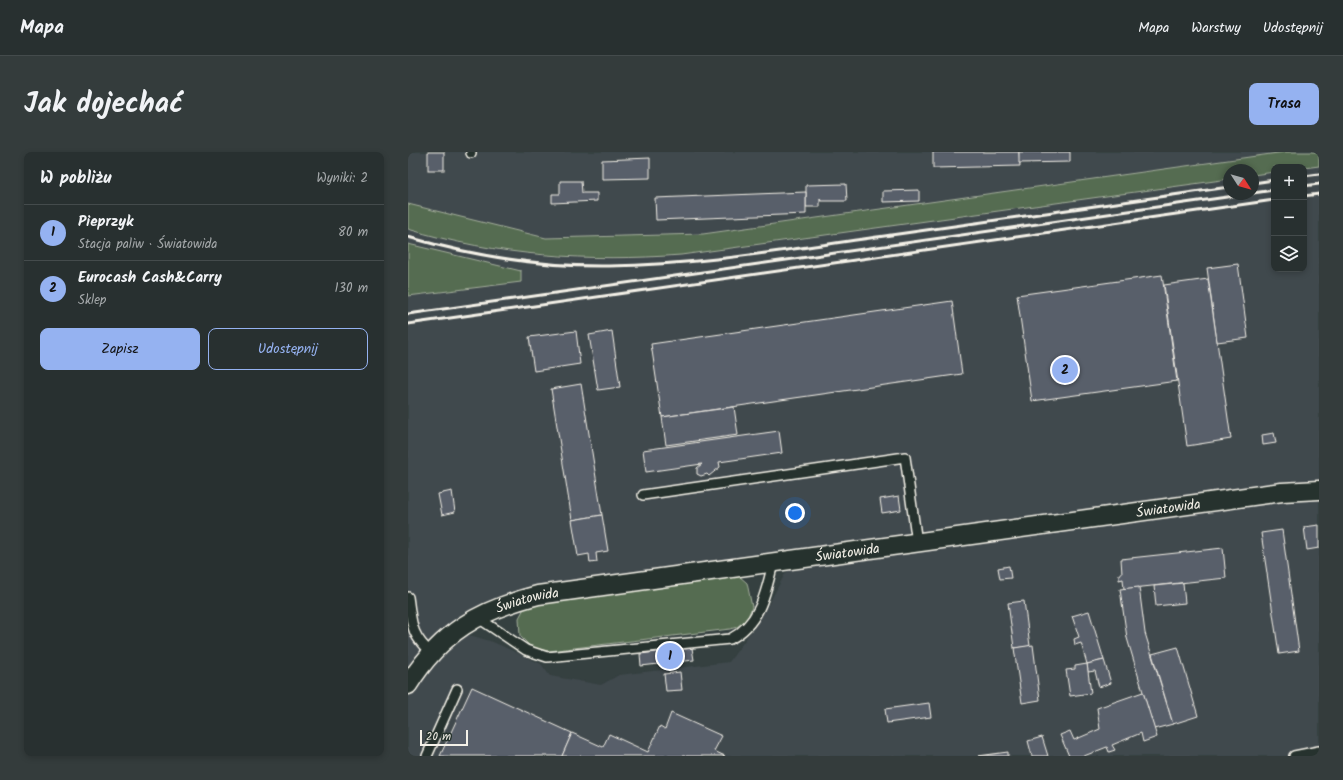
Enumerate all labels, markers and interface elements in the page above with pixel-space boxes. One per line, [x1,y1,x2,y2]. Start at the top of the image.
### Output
text: Mapa [20,13,64,43]
text: Mapa [1138,17,1169,39]
text: Warstwy [1191,17,1241,39]
text: Udostępnij [1263,17,1323,39]
text: Jak dojechać [24,82,183,127]
button: Trasa [1249,83,1319,125]
north arrow [1223,164,1259,200]
map controls [1271,164,1307,272]
button: + [1271,164,1307,200]
text: W pobliżu [40,165,111,192]
text: Wyniki: 2 [317,168,368,189]
button: − [1271,200,1307,236]
text: Pieprzyk [78,210,133,234]
text: 1 [51,222,55,243]
text: 80 m [338,222,368,243]
text: Stacja paliw · Światowida [78,234,217,255]
button: layers [1271,236,1307,272]
text: Eurocash Cash&Carry [78,266,222,290]
text: 2 [49,278,57,299]
text: 130 m [334,278,368,299]
text: Sklep [78,290,106,311]
button: Zapisz [40,328,200,370]
button: Udostępnij [208,328,368,370]
pin: 2 [1052,355,1078,385]
street label: Światowida [1135,493,1202,524]
your location [785,503,805,523]
street label: Światowida [814,538,881,569]
street label: Światowida [492,582,560,620]
pin: 1 [657,641,683,671]
scale bar [420,728,468,747]
text: 20 m [426,728,451,746]

